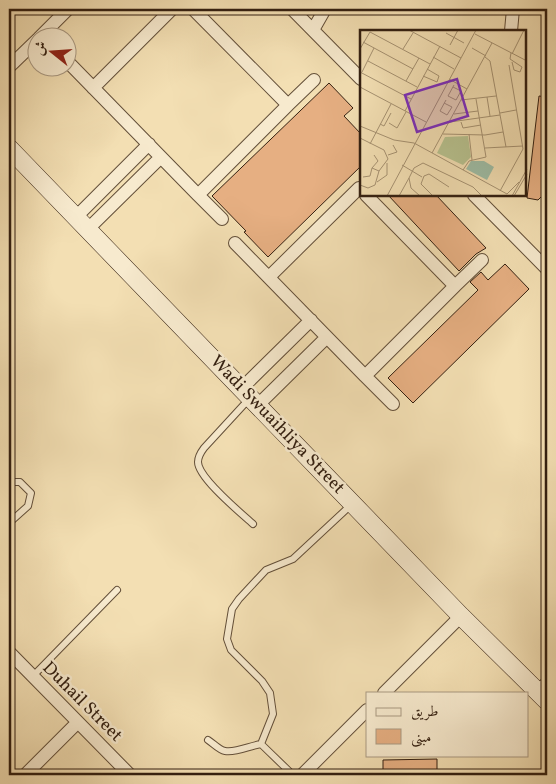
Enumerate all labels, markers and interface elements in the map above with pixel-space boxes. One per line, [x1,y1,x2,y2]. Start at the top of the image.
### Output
north arrow [28,28,78,78]
inset map [360,30,526,196]
text: ش [30,39,52,58]
street label: Wadi Swuaihliya Street [204,350,350,500]
street label: Duhail Street [36,656,128,748]
legend [366,692,528,756]
text: طريق [411,702,438,723]
text: مبنى [411,728,431,749]

